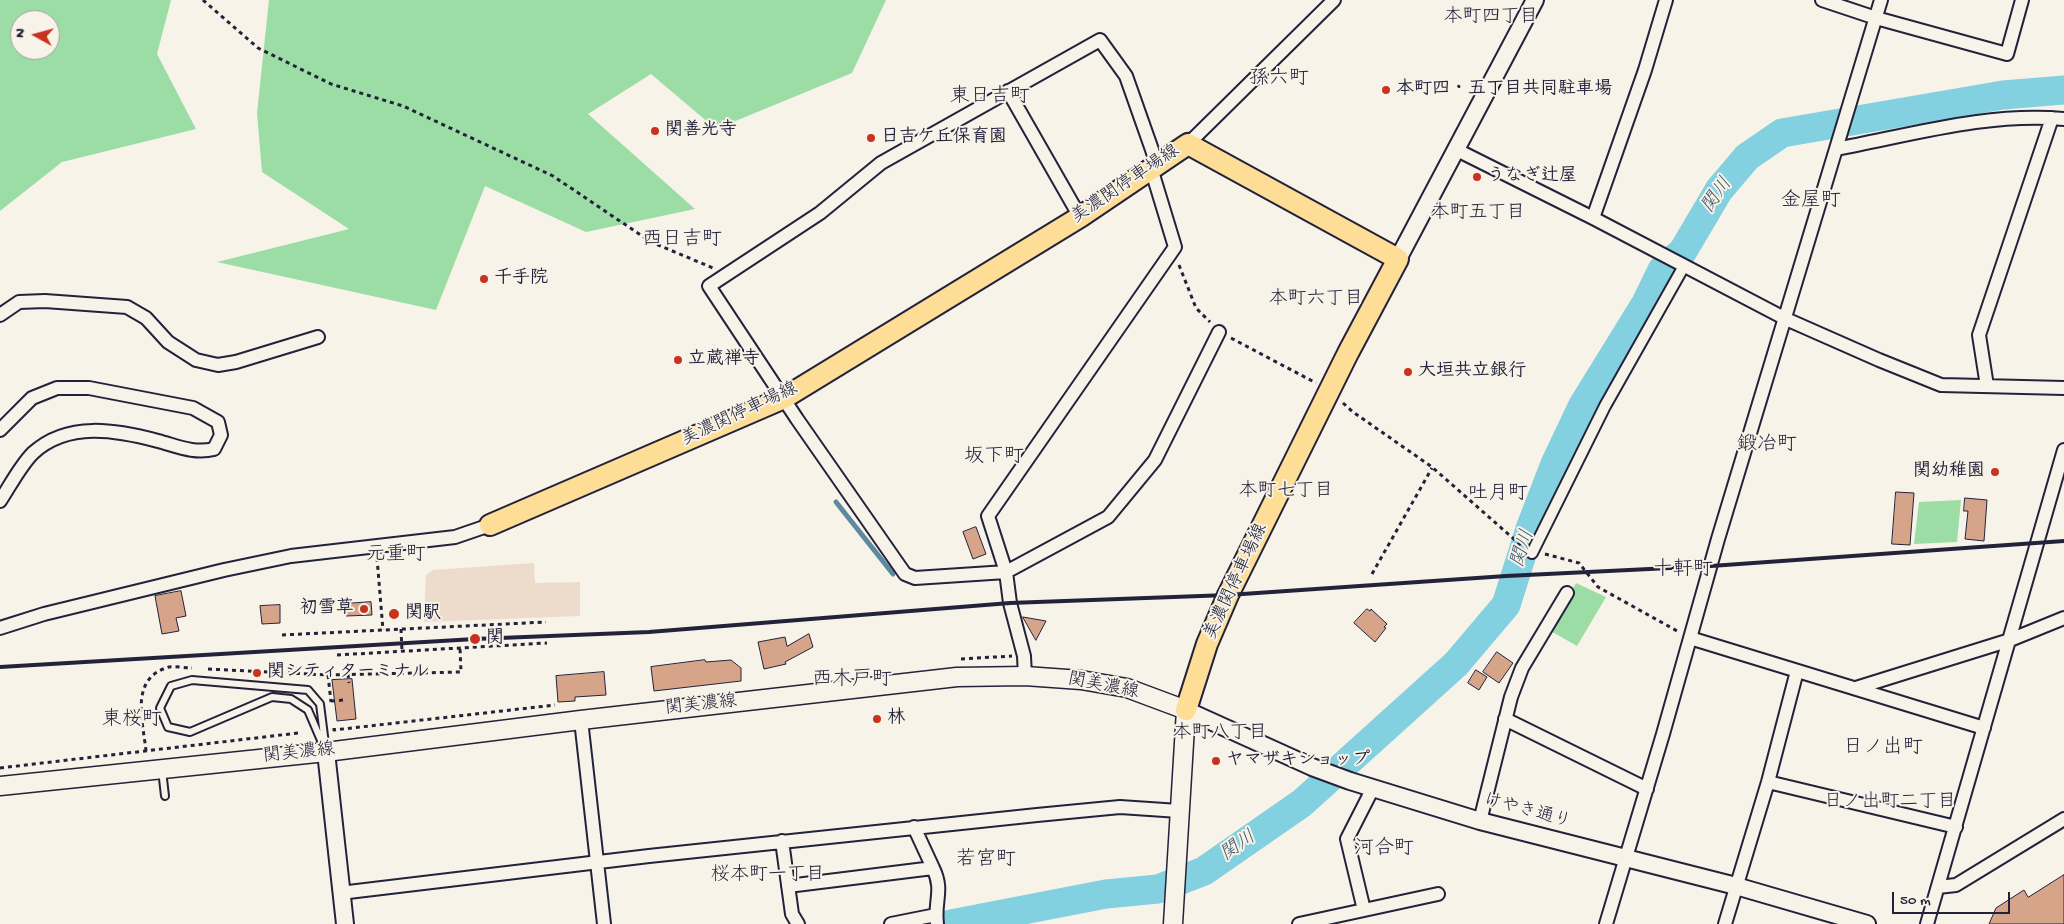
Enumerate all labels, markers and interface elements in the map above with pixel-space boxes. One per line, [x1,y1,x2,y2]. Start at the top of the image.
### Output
district label: 本町四丁目 [1444,7,1538,29]
north arrow [10,10,60,60]
text: N [12,28,30,39]
district label: 孫六町 [1249,68,1309,92]
place label: 本町四・五丁目共同駐車場 [1396,79,1612,101]
marker: 本町四・五丁目共同駐車場 [1380,84,1392,96]
district label: 東日吉町 [950,86,1030,110]
place label: 関善光寺 [665,120,737,142]
marker: 関善光寺 [649,125,661,137]
place label: 日吉ケ丘保育園 [881,127,1007,149]
marker: 日吉ケ丘保育園 [865,132,877,144]
street label: 美濃関停車場線 [1068,141,1184,229]
place label: うなぎ辻屋 [1487,166,1577,188]
marker: うなぎ辻屋 [1471,171,1483,183]
water label: 関川 [1698,174,1738,218]
district label: 金屋町 [1781,190,1841,214]
district label: 本町五丁目 [1431,203,1525,225]
district label: 西日吉町 [642,229,722,253]
place label: 千手院 [494,268,548,290]
marker: 千手院 [478,273,490,285]
district label: 本町六丁目 [1269,289,1363,311]
place label: 立蔵禅寺 [688,349,760,371]
marker: 立蔵禅寺 [672,354,684,366]
place label: 大垣共立銀行 [1418,361,1526,383]
marker: 大垣共立銀行 [1402,366,1414,378]
street label: 美濃関停車場線 [678,379,802,451]
district label: 鍛冶町 [1737,434,1797,458]
district label: 坂下町 [964,446,1024,470]
place label: 関幼稚園 [1913,461,1985,483]
marker: 関幼稚園 [1989,466,2001,478]
district label: 本町七丁目 [1239,481,1333,503]
district label: 吐月町 [1468,483,1528,507]
street label: 美濃関停車場線 [1201,520,1273,644]
water label: 関川 [1507,527,1541,571]
district label: 元重町 [366,544,426,568]
district label: 十軒町 [1653,559,1713,583]
place label: 初雪草 [300,598,354,620]
marker: 初雪草 [358,603,370,615]
place label: 関駅 [405,603,441,625]
marker: 関駅 [387,607,401,621]
place label: 関 [486,628,504,650]
marker: 関 [468,632,482,646]
place label: 関シティターミナル [267,662,429,684]
marker: 関シティターミナル [251,667,263,679]
district label: 西木戸町 [812,669,892,693]
street label: 関美濃線 [1066,670,1140,704]
street label: 関美濃線 [664,691,738,721]
place label: 林 [887,708,905,730]
district label: 東桜町 [102,709,162,733]
marker: 林 [871,713,883,725]
district label: 本町八丁目 [1173,723,1267,745]
district label: 日ノ出町 [1843,737,1923,761]
street label: 関美濃線 [262,739,336,769]
place label: ヤマザキショップ [1226,750,1370,772]
marker: ヤマザキショップ [1210,755,1222,767]
street label: けやき通り [1481,790,1573,834]
district label: 日ノ出町二丁目 [1824,792,1956,814]
water label: 関川 [1217,827,1261,867]
district label: 河合町 [1354,838,1414,862]
district label: 若宮町 [956,849,1016,873]
district label: 桜本町一丁目 [711,865,825,887]
scale bar [1894,882,2012,914]
text: 50 m [1900,892,1931,910]

